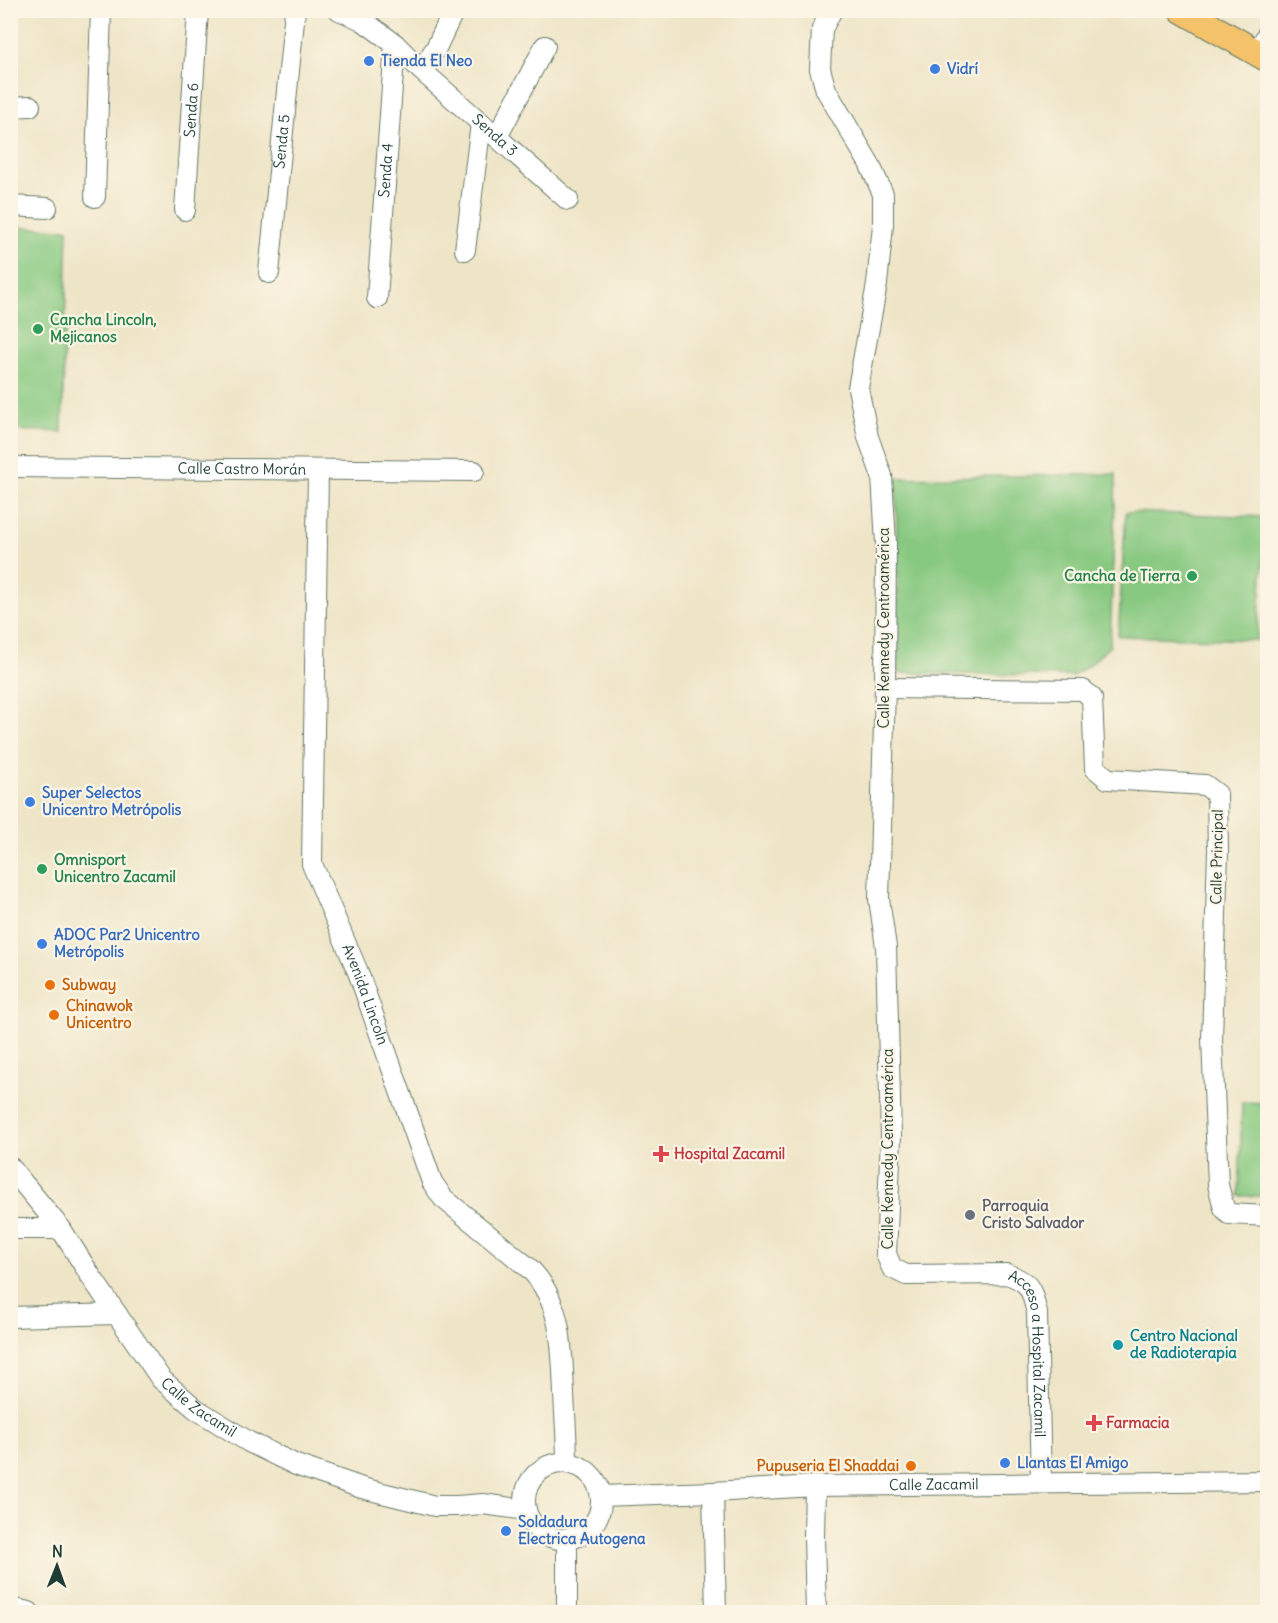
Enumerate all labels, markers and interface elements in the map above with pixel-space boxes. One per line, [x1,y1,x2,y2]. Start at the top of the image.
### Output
place label: Tienda El Neo [381,51,473,70]
marker: Tienda El Neo [362,54,376,68]
place label: Vidrí [947,59,979,78]
marker: Vidrí [928,62,942,76]
street label: Senda 6 [180,82,202,138]
street label: Senda 3 [468,110,522,160]
street label: Senda 5 [269,113,294,170]
street label: Senda 4 [374,142,397,198]
place label: Cancha Lincoln, Mejicanos [50,310,157,346]
marker: Cancha Lincoln, Mejicanos [31,322,45,336]
street label: Calle Castro Morán [178,458,307,479]
street label: Calle Kennedy Centroamérica [874,527,893,729]
place label: Cancha de Tierra [1064,566,1180,585]
marker: Cancha de Tierra [1185,569,1199,583]
place label: Super Selectos Unicentro Metrópolis [42,783,182,820]
marker: Super Selectos Unicentro Metrópolis [23,795,37,809]
street label: Calle Principal [1206,809,1227,905]
place label: Omnisport Unicentro Zacamil [54,850,176,886]
marker: Omnisport Unicentro Zacamil [35,862,49,876]
place label: ADOC Par2 Unicentro Metrópolis [54,925,200,962]
marker: ADOC Par2 Unicentro Metrópolis [35,937,49,951]
street label: Avenida Lincoln [338,941,393,1048]
place label: Subway [62,975,116,995]
marker: Subway [43,978,57,992]
place label: Chinawok Unicentro [66,996,133,1032]
marker: Chinawok Unicentro [47,1008,61,1022]
street label: Calle Kennedy Centroamérica [878,1048,897,1250]
place label: Hospital Zacamil [674,1144,785,1164]
marker: Hospital Zacamil [652,1145,670,1163]
place label: Parroquia Cristo Salvador [982,1196,1085,1232]
marker: Parroquia Cristo Salvador [963,1208,977,1222]
street label: Acceso a Hospital Zacamil [1006,1266,1050,1437]
place label: Centro Nacional de Radioterapia [1130,1326,1238,1363]
marker: Centro Nacional de Radioterapia [1111,1338,1125,1352]
street label: Calle Zacamil [157,1373,240,1441]
place label: Farmacia [1106,1413,1170,1432]
marker: Farmacia [1087,1416,1101,1430]
place label: Llantas El Amigo [1017,1453,1129,1473]
place label: Pupuseria El Shaddai [757,1456,899,1476]
marker: Llantas El Amigo [998,1456,1012,1470]
marker: Pupuseria El Shaddai [904,1459,918,1473]
street label: Calle Zacamil [889,1474,979,1494]
place label: Soldadura Electrica Autogena [518,1512,646,1549]
marker: Soldadura Electrica Autogena [499,1524,513,1538]
north arrow [27,1536,87,1596]
text: N [52,1541,63,1561]

